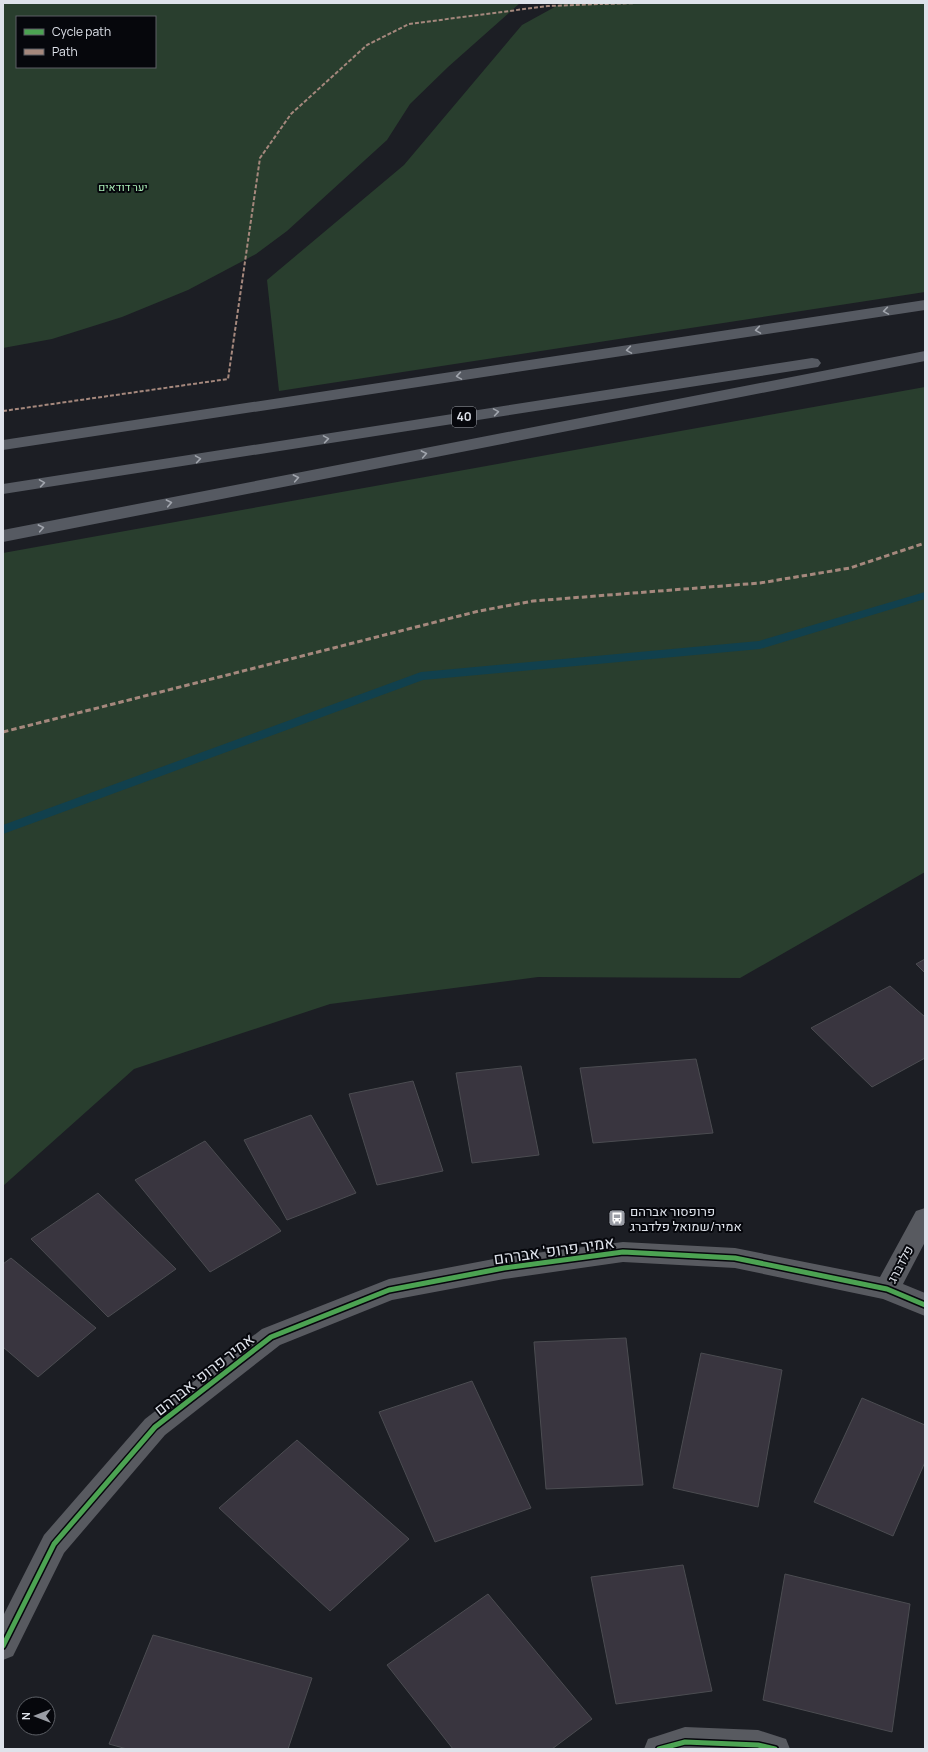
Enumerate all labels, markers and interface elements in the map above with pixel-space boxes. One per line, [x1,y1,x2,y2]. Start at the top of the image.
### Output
legend [16,16,156,68]
text: Cycle path [52,23,111,40]
text: Path [52,43,78,60]
park label: יער דודאים [98,179,148,194]
one-way arrow [883,306,890,315]
one-way arrow [755,325,761,334]
one-way arrow [626,345,632,354]
one-way arrow [456,371,462,379]
road number: 40 [452,407,476,427]
one-way arrow [493,408,499,417]
one-way arrow [323,435,329,444]
one-way arrow [421,450,427,458]
one-way arrow [195,455,201,463]
one-way arrow [293,475,300,483]
one-way arrow [38,479,45,488]
one-way arrow [166,500,172,508]
one-way arrow [38,525,44,533]
place label: פרופסור אברהם אמיר/שמואל פלדברג [630,1202,742,1235]
bus stop icon: פרופסור אברהם אמיר/שמואל פלדברג [607,1208,627,1228]
street label: אמיר פרופ' אברהם [492,1231,616,1269]
street label: פלדברג [883,1242,917,1286]
street label: אמיר פרופ' אברהם [149,1328,259,1420]
north arrow [16,1696,56,1736]
text: N [18,1712,33,1720]

